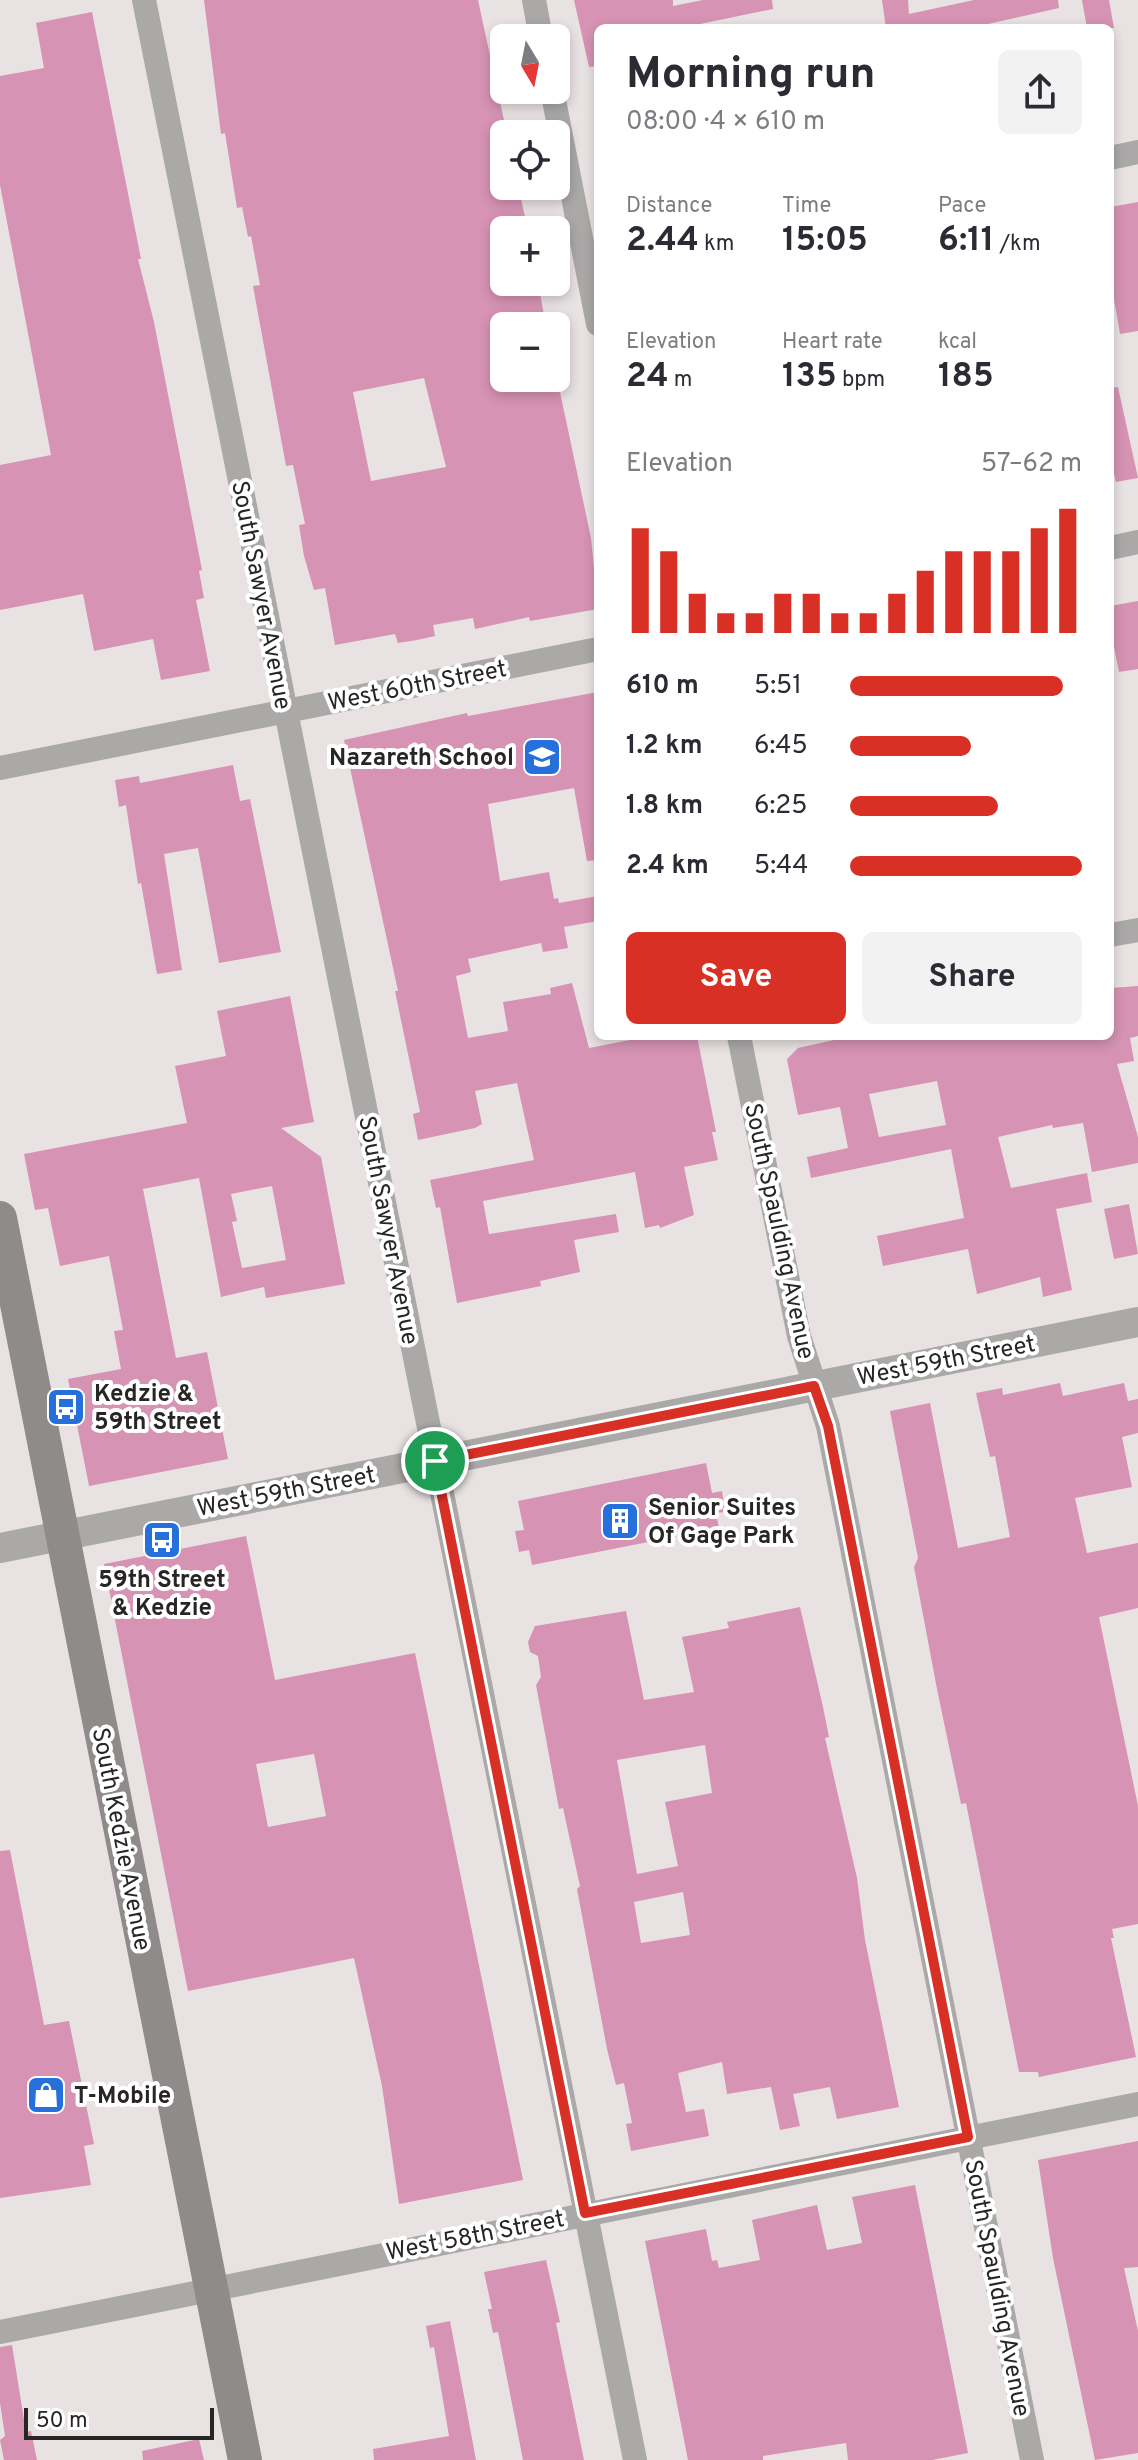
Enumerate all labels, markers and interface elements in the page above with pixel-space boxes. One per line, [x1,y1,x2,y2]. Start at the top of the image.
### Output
north arrow [490,24,570,104]
map controls [490,24,570,392]
text: Morning run [626,48,876,104]
button: share [998,50,1082,134]
text: 08:00 · 4 × 610 m [626,106,825,139]
button: locate [490,120,570,200]
text: Distance [626,193,712,220]
text: Time [782,193,831,220]
text: Pace [938,193,986,220]
button: + [490,216,570,296]
text: 2.44 [626,220,699,263]
text: 15:05 [782,220,868,263]
text: 6:11 [938,220,994,263]
text: km [699,231,734,258]
text: /km [994,231,1041,258]
button: − [490,312,570,392]
text: Elevation [626,329,716,356]
text: Heart rate [782,329,883,356]
text: kcal [938,329,977,356]
text: 24 [626,356,669,399]
text: 135 [782,356,837,399]
text: 185 [938,356,994,399]
text: m [669,367,692,394]
text: bpm [837,367,885,394]
text: Elevation [626,448,733,481]
text: 57–62 m [981,448,1082,481]
street label: South Sawyer Avenue [223,478,297,712]
street label: West 60th Street [325,655,509,719]
text: 610 m [626,670,699,703]
text: 5:51 [754,670,802,703]
text: 1.2 km [626,730,703,763]
text: 6:45 [754,730,808,763]
school or university icon: Nazareth School [521,736,563,778]
place label: Nazareth School [329,744,514,774]
text: 1.8 km [626,790,703,823]
text: 6:25 [754,790,807,823]
text: 2.4 km [626,850,709,883]
text: 5:44 [754,850,808,883]
button: Save [626,932,846,1024]
button: Share [862,932,1082,1024]
street label: South Spaulding Avenue [736,1101,820,1362]
street label: South Sawyer Avenue [350,1113,424,1347]
street label: West 59th Street [855,1330,1038,1394]
place label: Kedzie & 59th Street [94,1380,221,1438]
bus stop icon: Kedzie & 59th Street [45,1386,87,1428]
pin [401,1427,469,1495]
icon: arrive [413,1439,457,1483]
street label: West 59th Street [195,1461,378,1525]
place label: Senior Suites Of Gage Park [648,1494,796,1552]
building icon: Senior Suites Of Gage Park [599,1500,641,1542]
bus stop icon: 59th Street & Kedzie [141,1519,183,1561]
place label: 59th Street & Kedzie [98,1566,226,1624]
street label: South Kedzie Avenue [84,1725,156,1954]
shop icon: T-Mobile [25,2074,67,2116]
place label: T-Mobile [74,2082,171,2112]
street label: South Spaulding Avenue [956,2157,1036,2419]
street label: West 58th Street [384,2205,567,2269]
scale bar [24,2404,214,2440]
text: 50 m [36,2408,88,2435]

